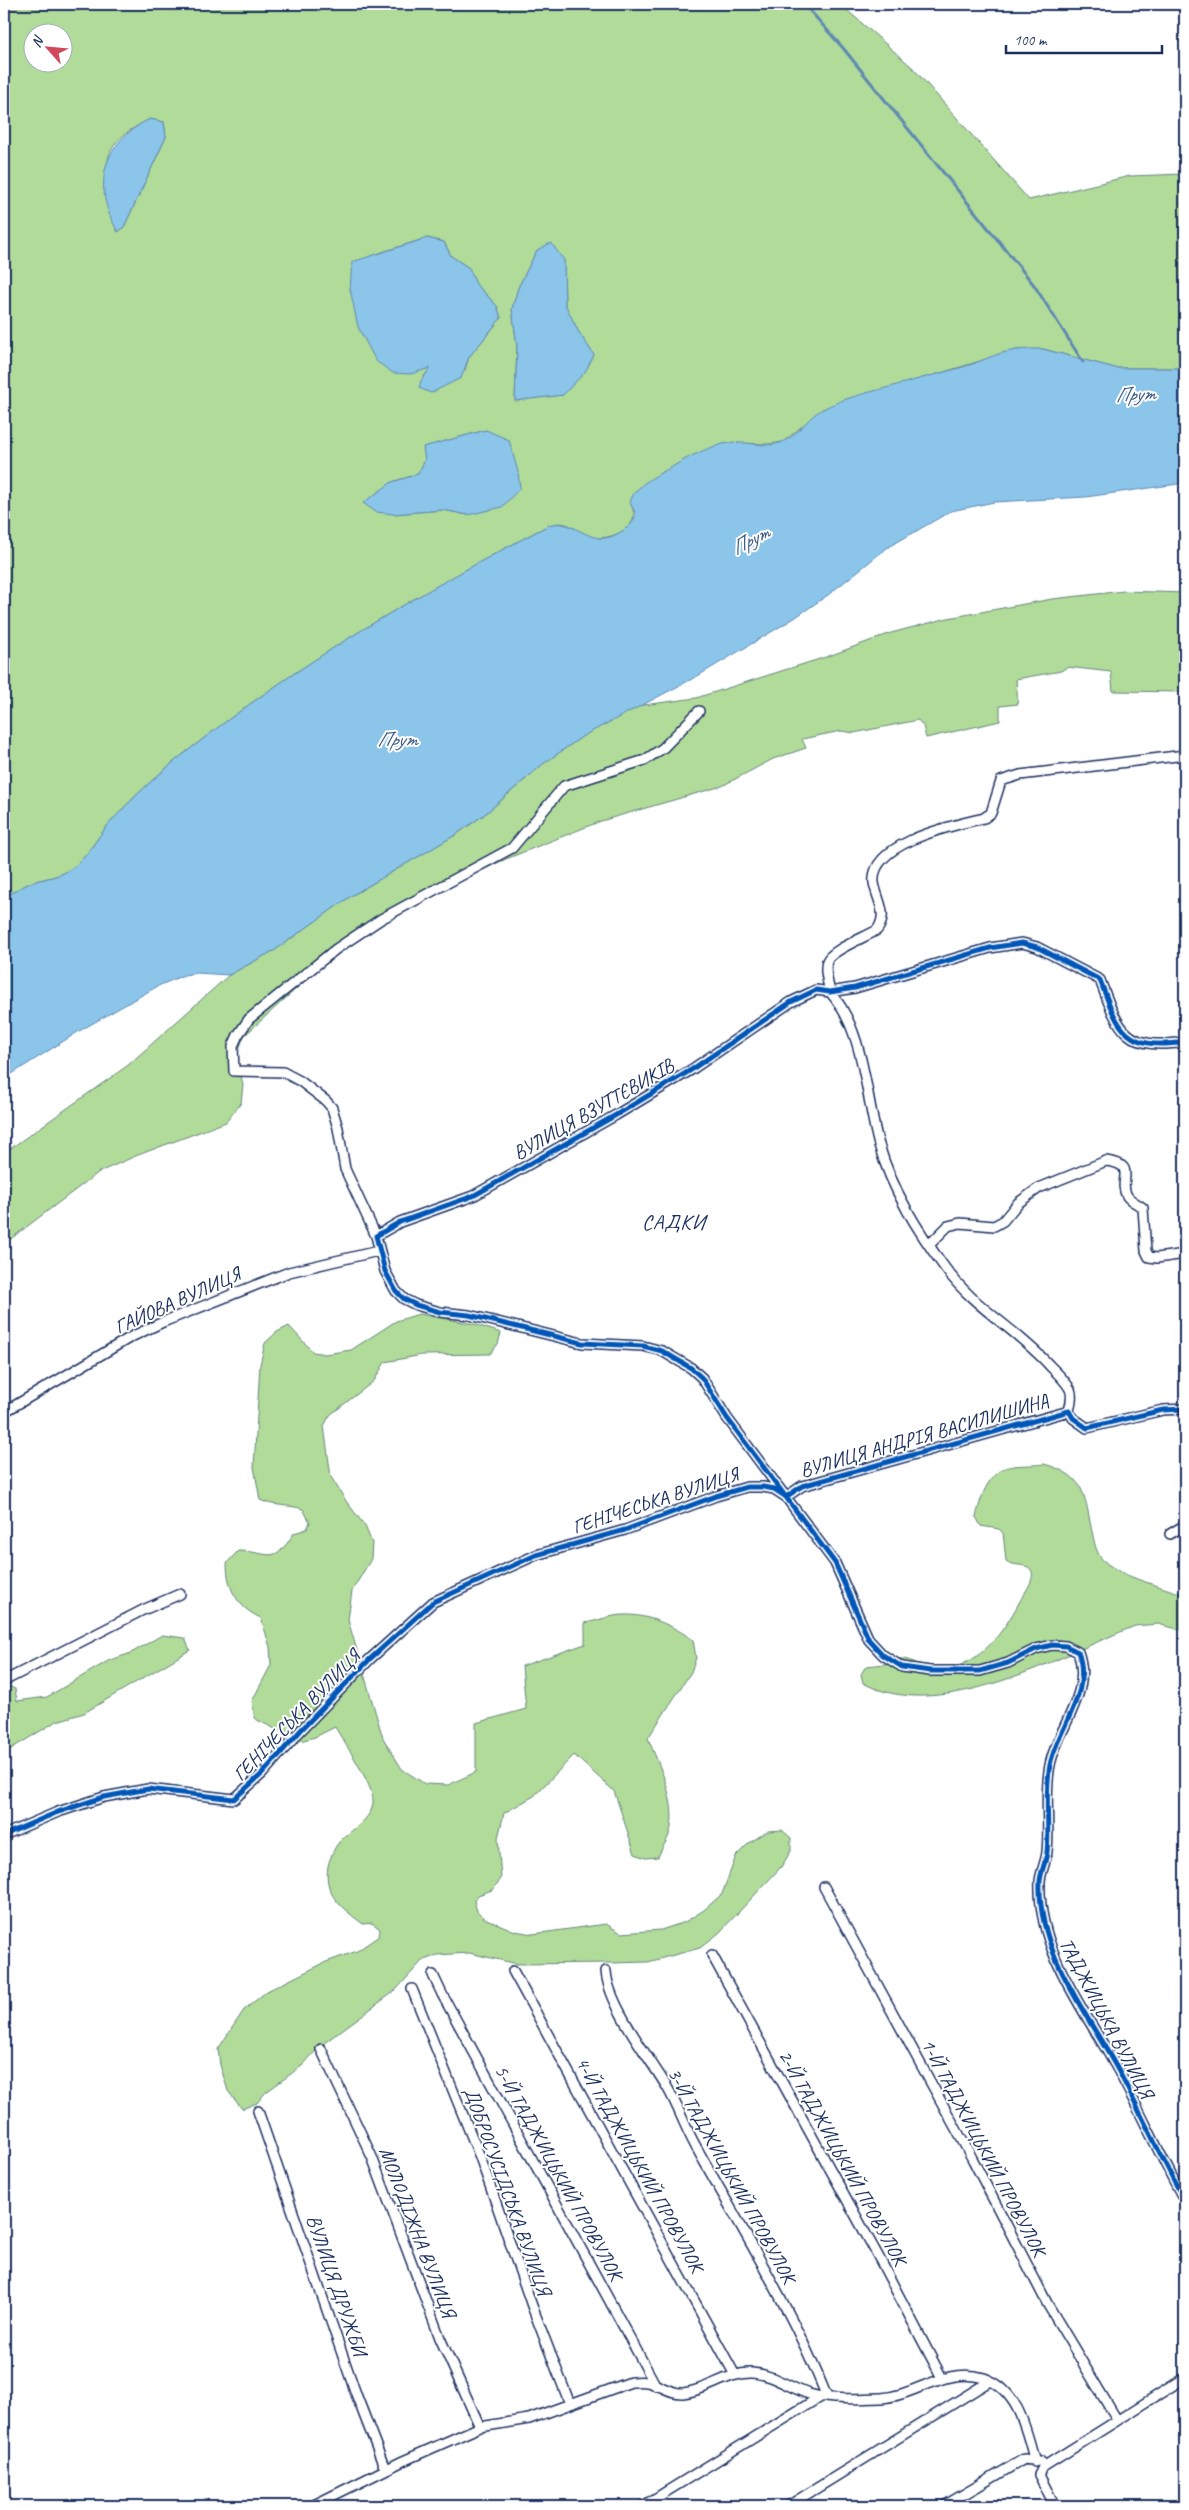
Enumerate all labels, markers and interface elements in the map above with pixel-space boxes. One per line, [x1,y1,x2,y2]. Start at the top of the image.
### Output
north arrow [22,22,72,72]
scale bar [1006,22,1163,54]
text: 100 m [1014,31,1048,50]
text: N [27,33,47,50]
water label: Прут [1114,380,1158,408]
water label: Прут [726,518,776,561]
water label: Прут [377,726,419,752]
street label: ВУЛИЦЯ ВЗУТТЄВИКІВ [509,1052,679,1166]
district label: САДКИ [642,1209,709,1235]
street label: ГАЙОВА ВУЛИЦЯ [111,1260,246,1339]
street label: ВУЛИЦЯ АНДРІЯ ВАСИЛИШИНА [797,1388,1052,1483]
street label: ГЕНІЧЕСЬКА ВУЛИЦЯ [569,1461,744,1539]
street label: ГЕНІЧЕСЬКА ВУЛИЦЯ [227,1642,367,1786]
street label: ТАДЖИЦЬКА ВУЛИЦЯ [1054,1934,1161,2106]
street label: 1-Й ТАДЖИЦЬКИЙ ПРОВУЛОК [916,2034,1053,2263]
street label: 2-Й ТАДЖИЦЬКИЙ ПРОВУЛОК [773,2045,914,2272]
street label: 4-Й ТАДЖИЦЬКИЙ ПРОВУЛОК [570,2052,711,2279]
street label: 5-Й ТАДЖИЦЬКИЙ ПРОВУЛОК [489,2060,630,2287]
street label: 3-Й ТАДЖИЦЬКИЙ ПРОВУЛОК [662,2063,803,2290]
street label: ДОБРОСУСІДСЬКА ВУЛИЦЯ [458,2084,558,2301]
street label: МОЛОДІЖНА ВУЛИЦЯ [374,2143,463,2324]
street label: ВУЛИЦЯ ДРУЖБИ [301,2212,374,2362]

